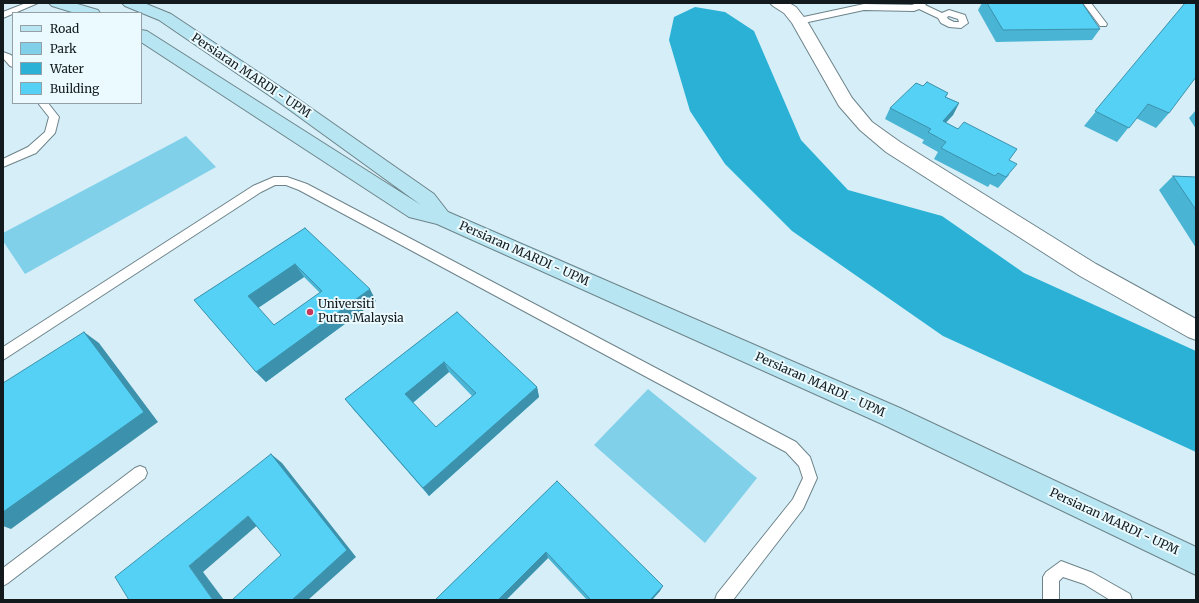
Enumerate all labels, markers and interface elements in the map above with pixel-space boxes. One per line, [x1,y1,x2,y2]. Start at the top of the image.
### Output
legend [12,12,142,104]
text: Road [50,21,79,36]
street label: Persiaran MARDI - UPM [189,31,313,121]
text: Park [50,41,77,56]
text: Water [50,61,84,76]
text: Building [50,81,99,96]
street label: Persiaran MARDI - UPM [457,219,591,289]
place label: Universiti Putra Malaysia [318,298,404,326]
marker: Universiti Putra Malaysia [305,307,315,317]
street label: Persiaran MARDI - UPM [753,350,887,420]
street label: Persiaran MARDI - UPM [1047,486,1181,558]

